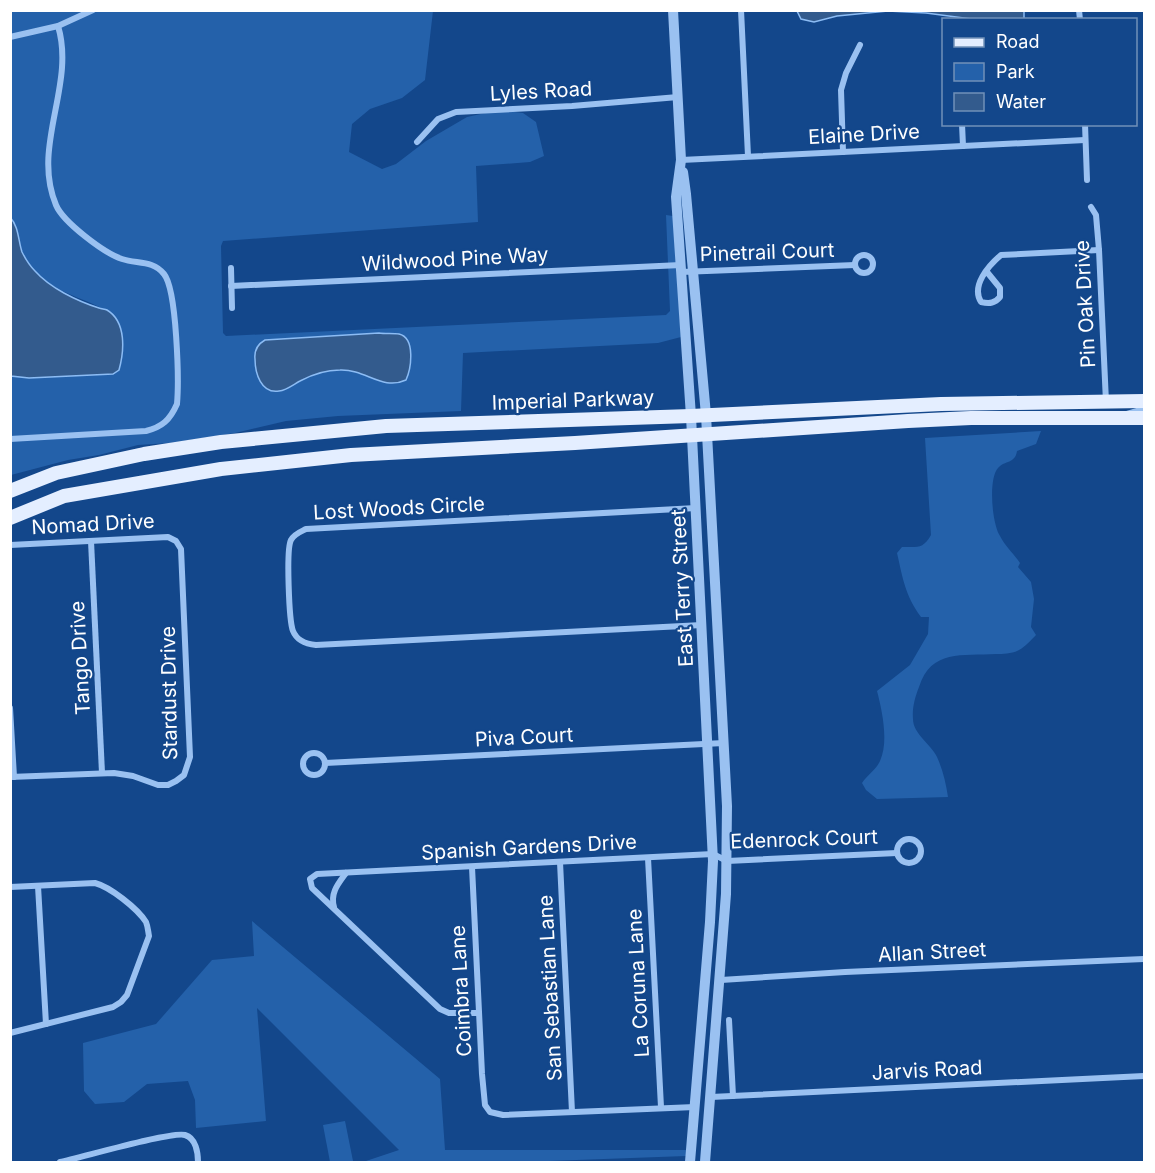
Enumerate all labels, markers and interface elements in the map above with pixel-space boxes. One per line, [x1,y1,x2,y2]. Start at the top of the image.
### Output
legend [942,18,1137,126]
text: Road [996,31,1039,52]
text: Park [996,61,1035,82]
street label: Lyles Road [489,76,593,106]
text: Water [996,91,1046,112]
street label: Elaine Drive [808,119,920,149]
street label: Pinetrail Court [699,238,835,266]
street label: Pin Oak Drive [1070,240,1100,368]
street label: Wildwood Pine Way [361,242,549,276]
street label: Imperial Parkway [491,385,655,415]
street label: Lost Woods Circle [313,492,485,524]
street label: East Terry Street [666,508,698,668]
street label: Nomad Drive [31,509,155,539]
street label: Tango Drive [65,600,95,716]
street label: Stardust Drive [156,626,182,760]
street label: Piva Court [474,722,574,752]
street label: Edenrock Court [730,824,879,854]
street label: Spanish Gardens Drive [420,829,638,865]
street label: San Sebastian Lane [533,894,567,1082]
street label: La Coruna Lane [622,908,654,1058]
street label: Coimbra Lane [446,925,476,1057]
street label: Allan Street [877,937,987,967]
street label: Jarvis Road [871,1055,983,1085]

